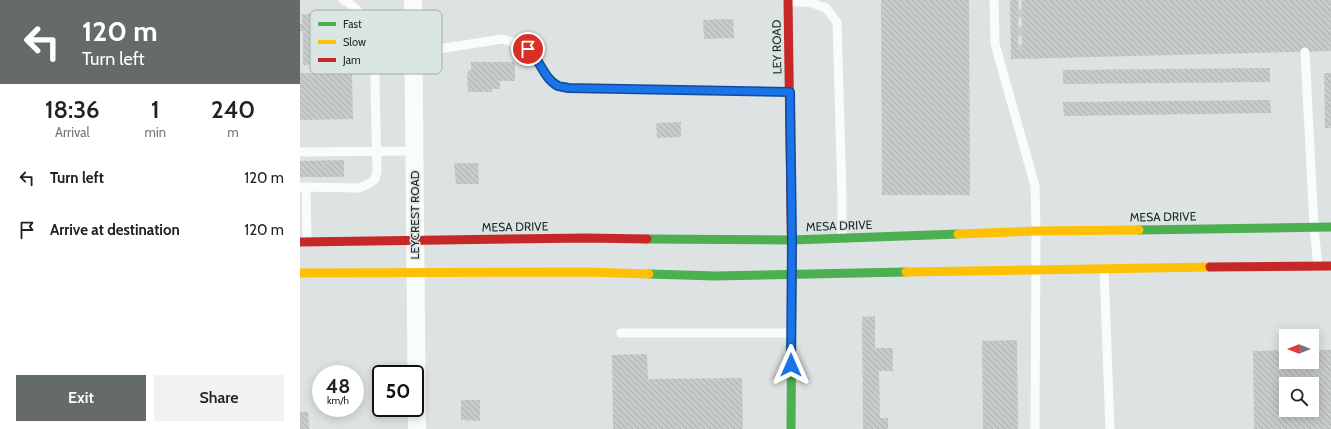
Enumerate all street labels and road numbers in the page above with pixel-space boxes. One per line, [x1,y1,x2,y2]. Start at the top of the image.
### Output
street label: LEY ROAD [769,19,784,74]
street label: LEYCREST ROAD [407,170,422,260]
street label: MESA DRIVE [1130,208,1197,225]
street label: MESA DRIVE [806,217,873,234]
street label: MESA DRIVE [482,218,549,235]

